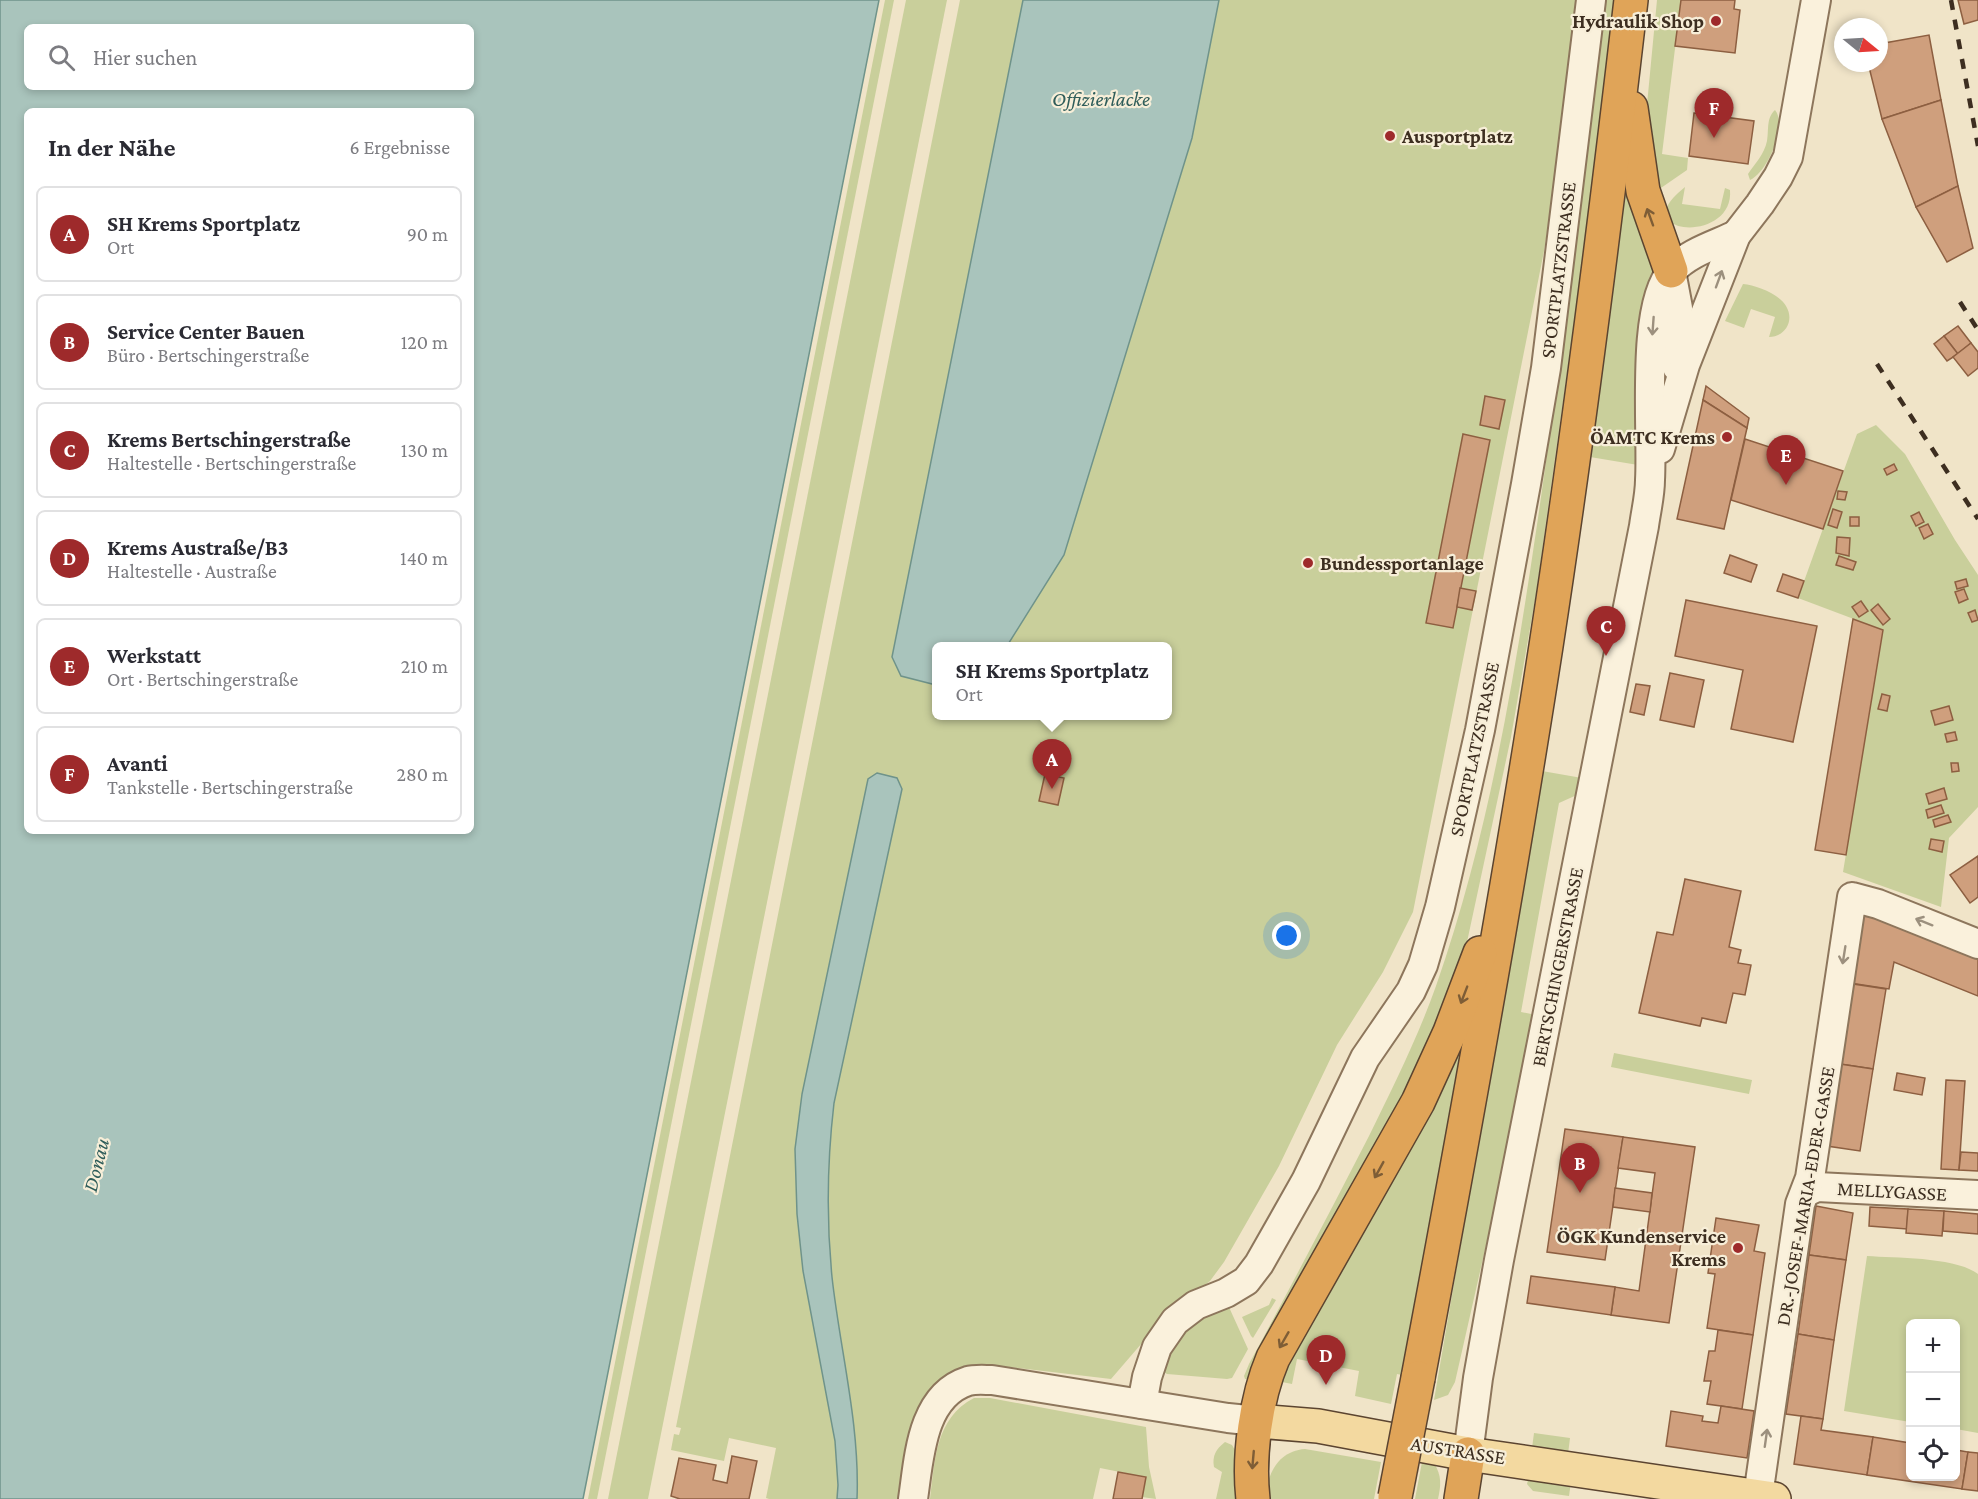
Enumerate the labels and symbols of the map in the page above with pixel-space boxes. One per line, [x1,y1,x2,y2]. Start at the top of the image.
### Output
place label: Hydraulik Shop [1572,10,1704,32]
marker: Hydraulik Shop [1709,14,1723,28]
north arrow [1834,18,1888,72]
water label: Offizierlacke [1052,87,1150,111]
pin: F [1694,88,1734,138]
place label: Ausportplatz [1401,125,1513,147]
marker: Ausportplatz [1383,129,1397,143]
street label: SPORTPLATZSTRASSE [1536,180,1580,360]
one-way arrow [1644,208,1655,227]
one-way arrow [1715,270,1726,289]
one-way arrow [1647,316,1658,336]
place label: ÖAMTC Krems [1590,426,1715,448]
marker: ÖAMTC Krems [1720,430,1734,444]
pin: E [1766,436,1806,485]
place label: Bundessportanlage [1320,552,1484,574]
marker: Bundessportanlage [1301,556,1315,570]
pin: C [1586,606,1626,656]
street label: SPORTPLATZSTRASSE [1445,660,1503,838]
pin: A [1032,740,1072,789]
street label: BERTSCHINGERSTRASSE [1527,865,1587,1069]
one-way arrow [1915,916,1933,927]
your location [1272,921,1301,950]
one-way arrow [1839,944,1850,964]
one-way arrow [1458,985,1469,1004]
street label: DR.-JOSEF-MARIA-EDER-GASSE [1771,1064,1840,1328]
water label: Donau [78,1136,114,1194]
pin: B [1560,1144,1600,1193]
one-way arrow [1373,1161,1385,1178]
street label: MELLYGASSE [1837,1177,1948,1205]
place label: ÖGK Kundenservice Krems [1556,1225,1726,1270]
marker: ÖGK Kundenservice Krems [1731,1241,1745,1255]
one-way arrow [1278,1331,1290,1348]
pin: D [1306,1336,1346,1385]
one-way arrow [1760,1429,1771,1449]
street label: AUSTRASSE [1409,1432,1507,1468]
one-way arrow [1247,1449,1258,1469]

